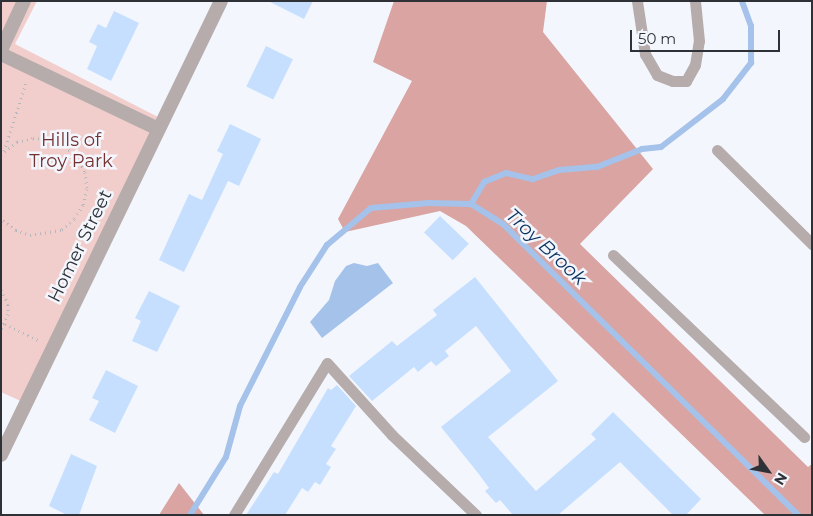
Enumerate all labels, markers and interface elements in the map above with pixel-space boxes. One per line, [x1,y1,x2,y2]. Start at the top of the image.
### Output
scale bar [633,20,783,52]
text: 50 m [638,29,676,48]
park label: Hills of Troy Park [29,130,113,172]
street label: Homer Street [43,186,117,306]
water label: Troy Brook [501,204,591,290]
north arrow [743,446,793,496]
text: N [770,469,791,489]

